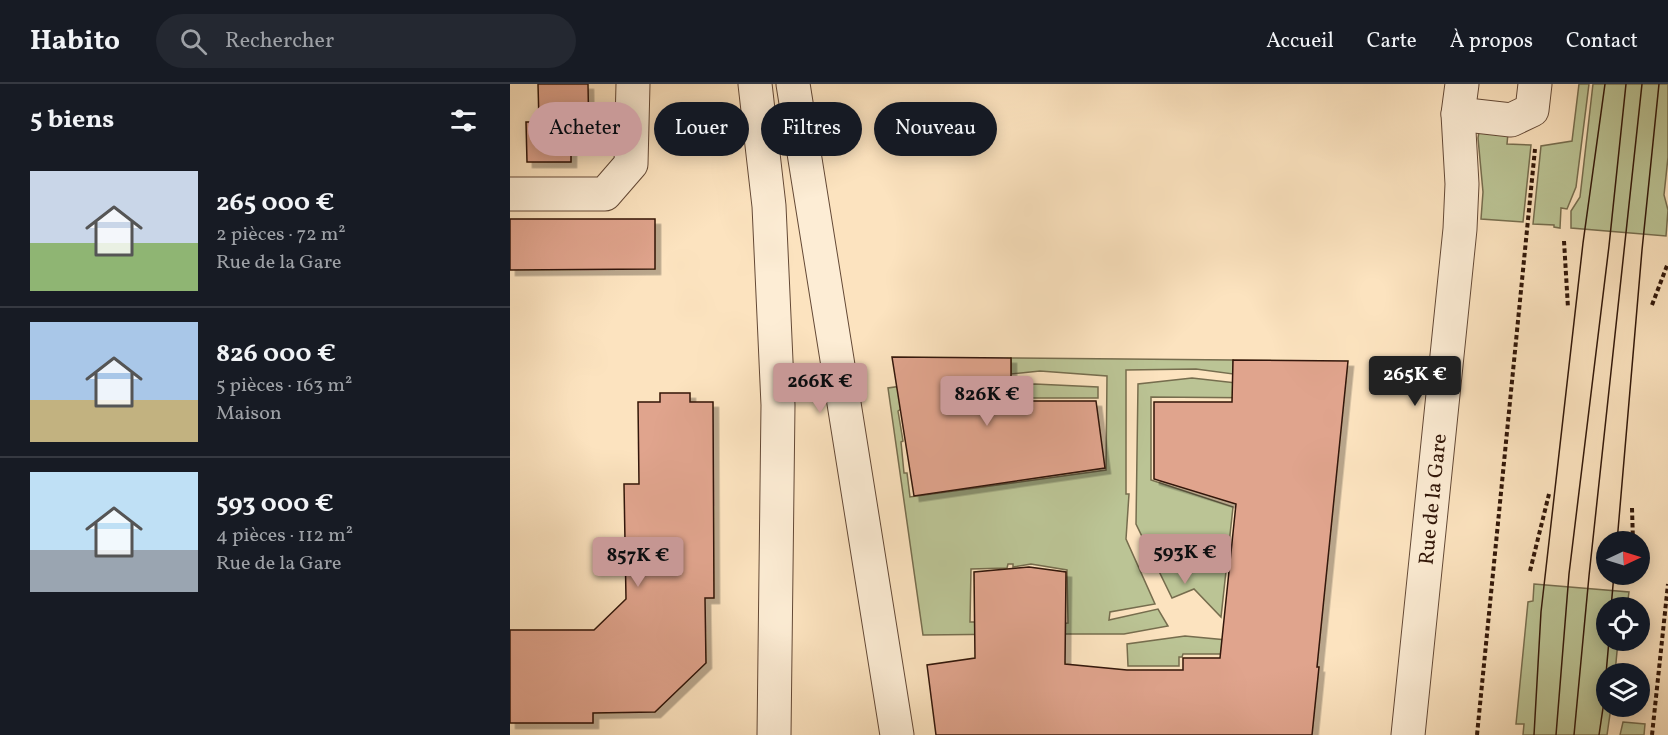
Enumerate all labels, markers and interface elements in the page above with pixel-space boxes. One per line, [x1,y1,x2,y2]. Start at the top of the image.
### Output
search box [156,14,576,68]
text: Habito [30,22,120,61]
icon: search [177,25,210,58]
text: Rechercher [225,26,334,57]
text: Accueil [1266,27,1334,56]
text: Carte [1367,27,1417,56]
text: À propos [1450,27,1533,56]
text: Contact [1566,27,1638,56]
text: 5 biens [30,102,114,138]
chip: Acheter [528,102,642,156]
chip: Louer [654,102,749,156]
chip: Filtres [761,102,862,156]
chip: Nouveau [874,102,997,156]
icon: filters [447,104,480,137]
text: 265 000 € [216,185,334,221]
icon: home [78,195,150,267]
text: 2 pièces · 72 m² [216,221,346,249]
text: Rue de la Gare [216,249,342,277]
text: 826 000 € [216,336,336,372]
icon: home [78,346,150,418]
pin: 265K € [1366,356,1464,407]
text: 265K € [1383,361,1447,389]
pin: 266K € [771,363,869,414]
text: 266K € [787,368,853,396]
text: 5 pièces · 163 m² [216,372,352,400]
pin: 826K € [938,376,1036,427]
text: 826K € [954,381,1020,409]
text: Maison [216,400,282,428]
street label: Rue de la Gare [1413,432,1455,567]
text: 593 000 € [216,486,334,522]
icon: home [78,496,150,568]
text: 4 pièces · 112 m² [216,522,353,550]
north arrow [1596,531,1650,585]
map controls [1596,531,1650,717]
pin: 593K € [1136,534,1234,585]
pin: 857K € [589,537,687,588]
text: 593K € [1153,539,1217,567]
text: 857K € [607,542,669,570]
text: Rue de la Gare [216,550,342,578]
button: locate [1596,597,1650,651]
button: layers [1596,663,1650,717]

